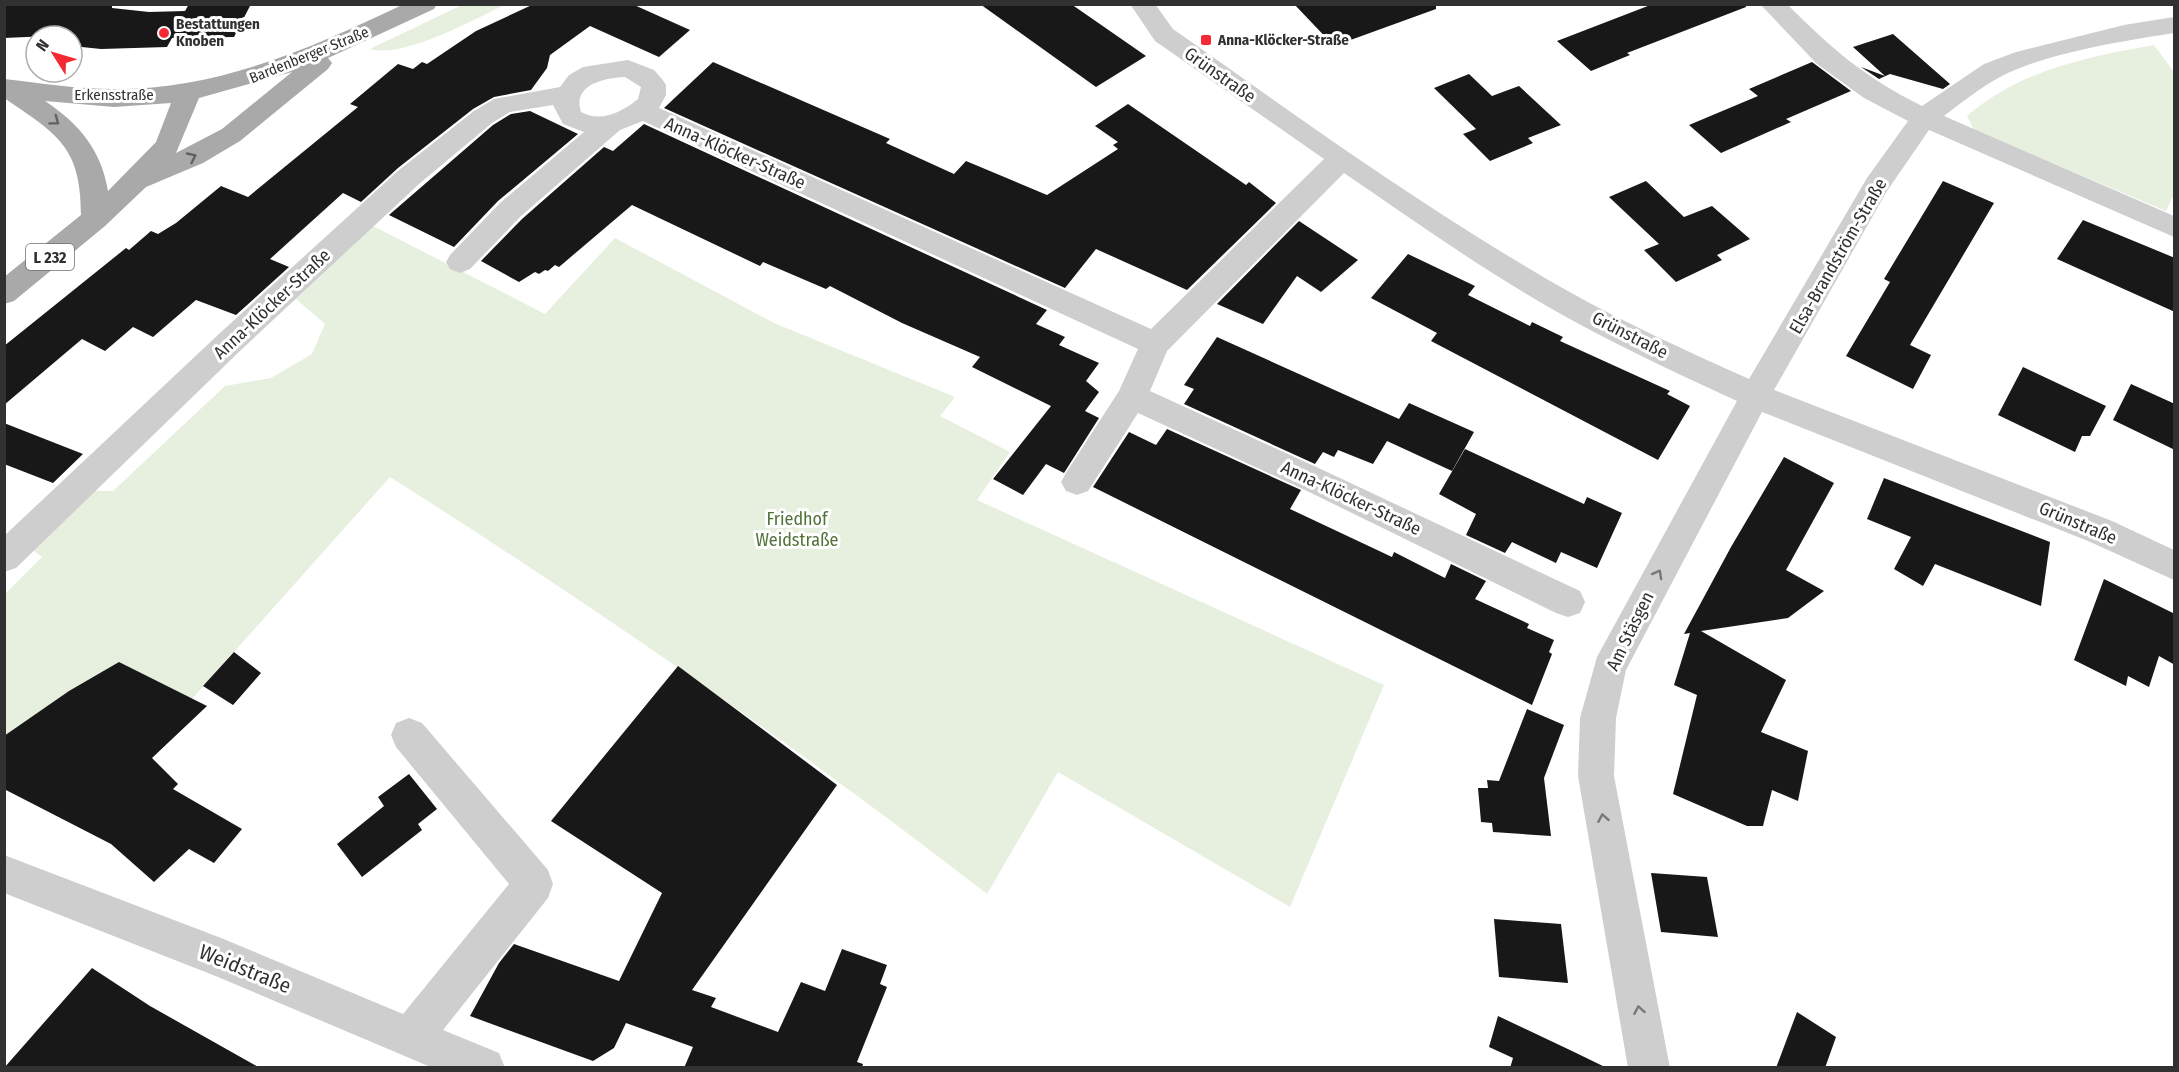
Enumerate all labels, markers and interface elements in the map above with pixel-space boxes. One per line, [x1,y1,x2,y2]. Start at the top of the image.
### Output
place label: Bestattungen Knoben [176,15,260,50]
street label: Bardenberger Straße [247,23,371,87]
north arrow [24,24,84,84]
marker: Bestattungen Knoben [157,26,171,40]
place label: Anna-Klöcker-Straße [1217,31,1349,49]
marker: Anna-Klöcker-Straße [1199,33,1213,47]
text: N [32,36,53,55]
street label: Grünstraße [1180,42,1260,108]
street label: Erkensstraße [74,86,154,104]
street label: Anna-Klöcker-Straße [661,112,809,194]
one-way arrow [48,114,59,125]
one-way arrow [185,152,196,164]
street label: Elsa-Brandström-Straße [1784,174,1892,338]
road number: L 232 [26,244,74,270]
street label: Anna-Klöcker-Straße [209,244,335,364]
street label: Grünstraße [1588,307,1672,363]
street label: Anna-Klöcker-Straße [1278,456,1424,540]
street label: Grünstraße [2036,497,2120,549]
park label: Friedhof Weidstraße [755,508,839,551]
one-way arrow [1651,570,1662,581]
street label: Am Stäsgen [1601,588,1659,674]
one-way arrow [1597,814,1610,824]
street label: Weidstraße [195,939,295,999]
one-way arrow [1633,1005,1645,1015]

